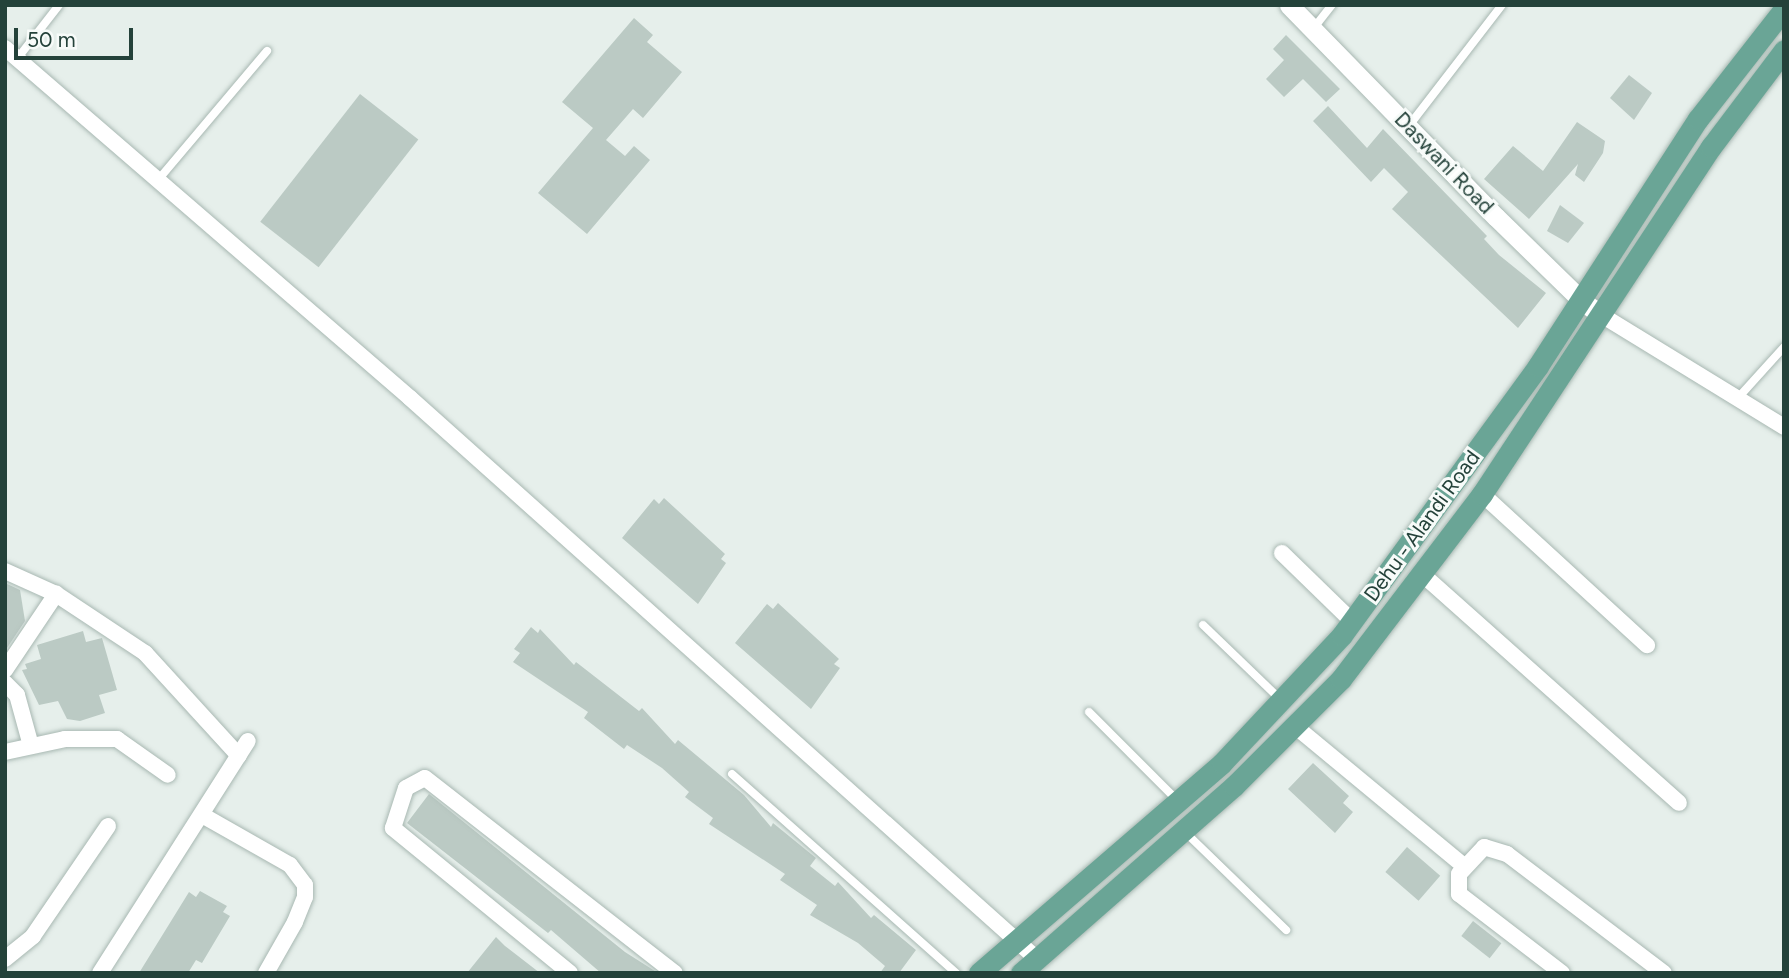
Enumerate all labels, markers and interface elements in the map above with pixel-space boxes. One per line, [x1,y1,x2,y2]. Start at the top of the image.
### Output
scale bar [18,14,136,58]
text: 50 m [27,27,76,52]
street label: Daswani Road [1389,107,1499,219]
street label: Dehu - Alandi Road [1359,446,1485,606]

